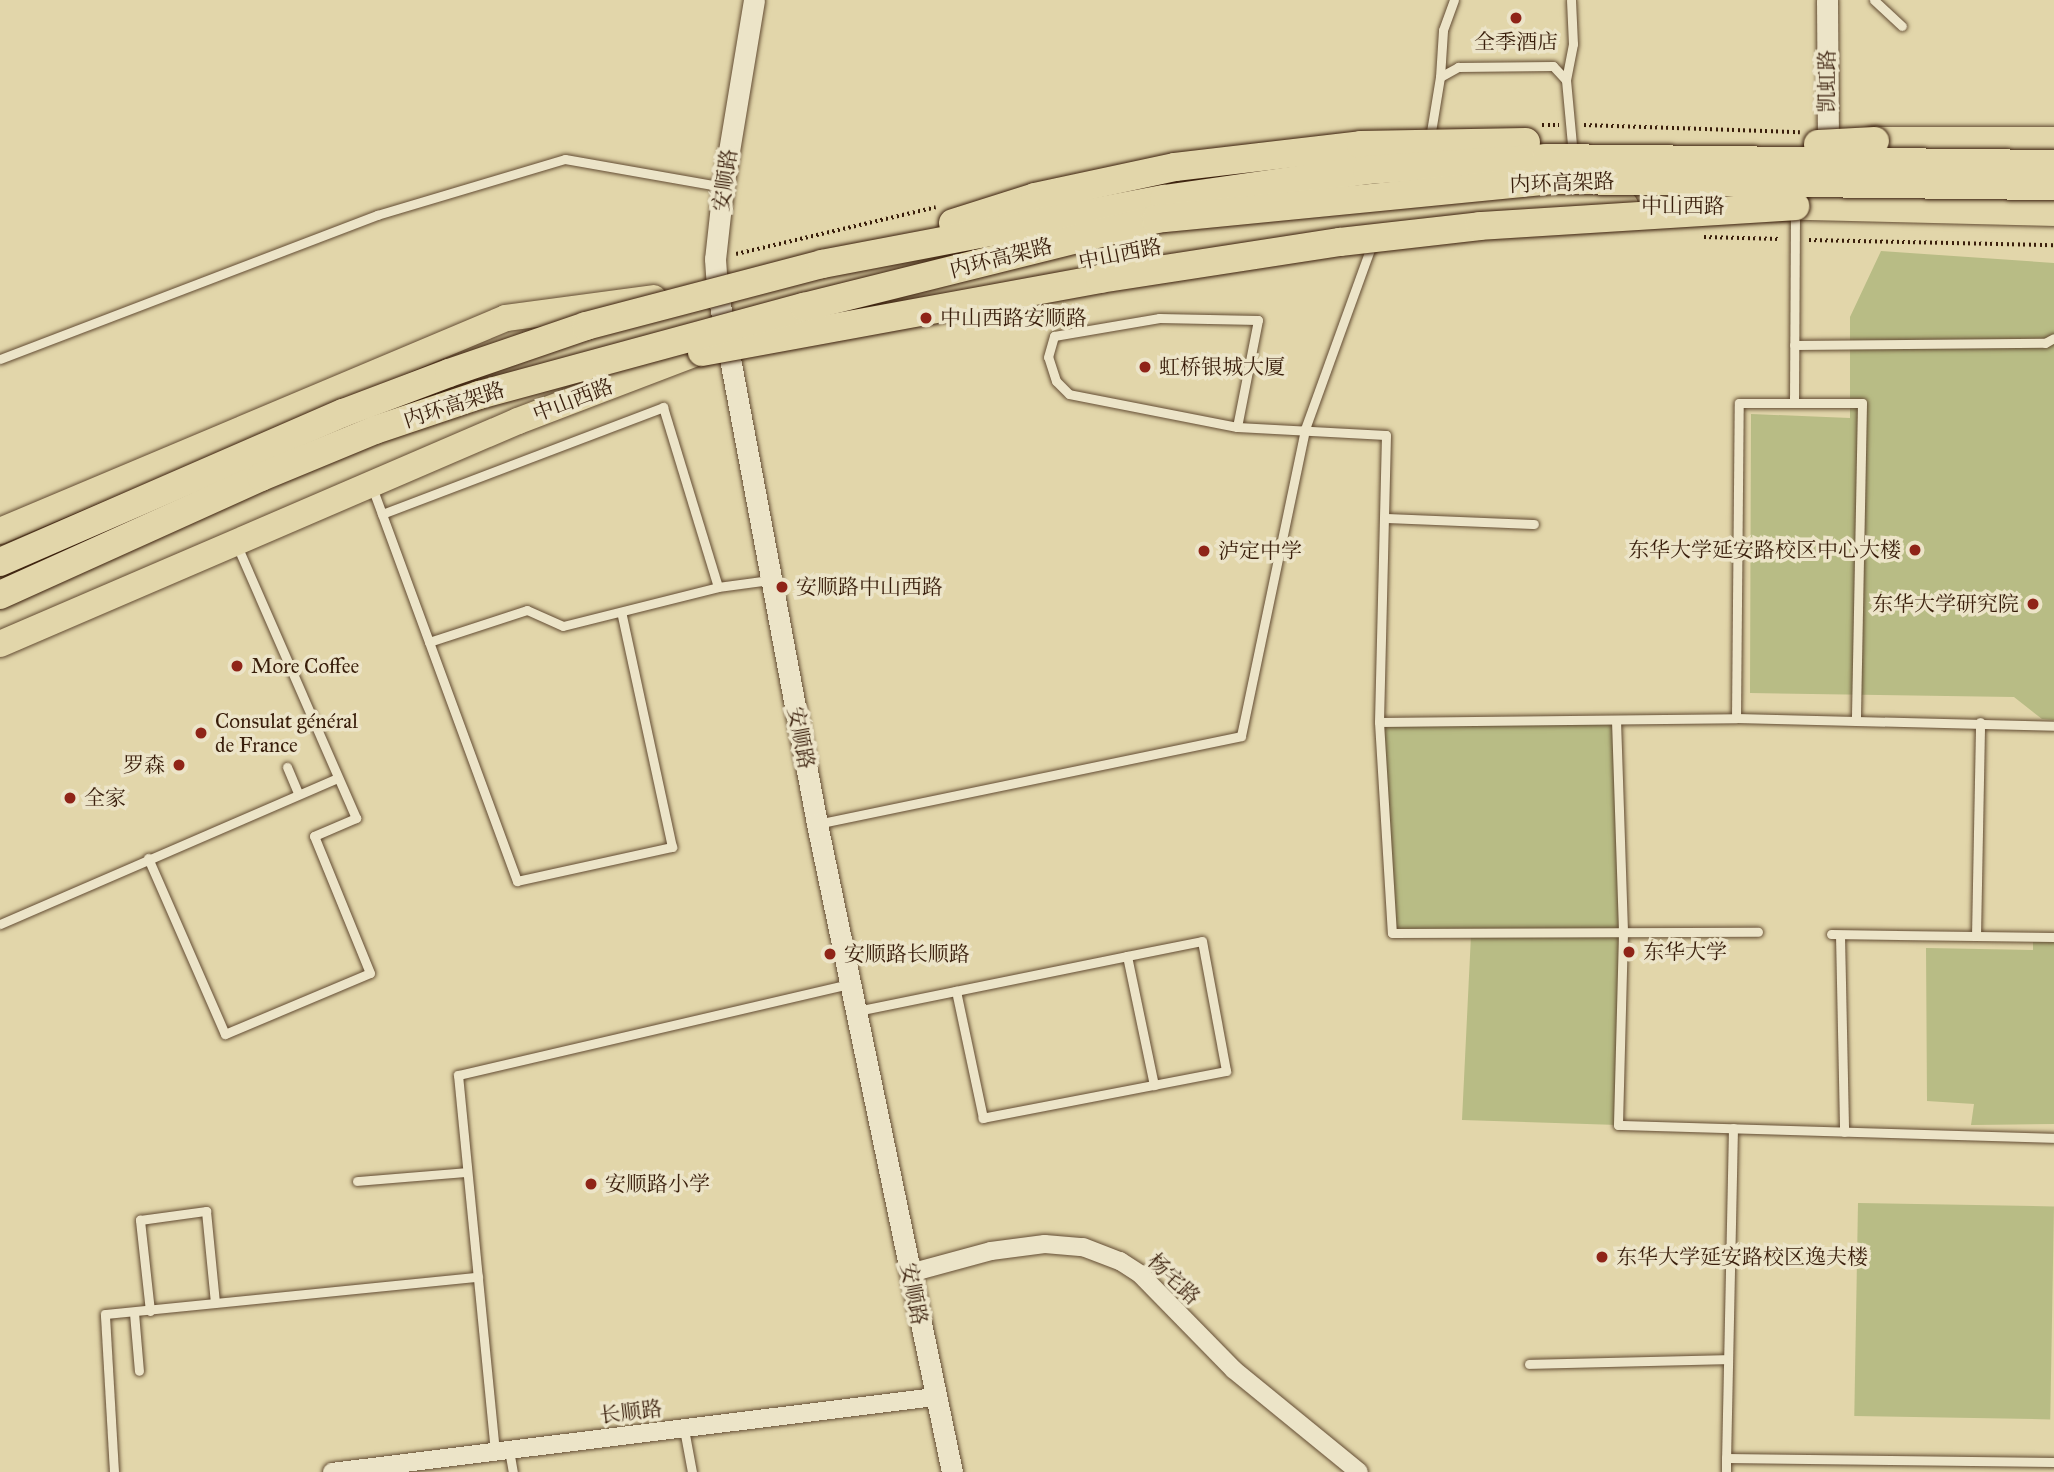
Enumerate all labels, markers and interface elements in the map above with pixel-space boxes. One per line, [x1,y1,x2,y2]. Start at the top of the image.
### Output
marker: 全季酒店 [1508,10,1524,26]
place label: 全季酒店 [1474,29,1558,55]
street label: 凯虹路 [1814,50,1840,112]
street label: 安顺路 [708,147,742,213]
street label: 内环高架路 [1509,169,1615,197]
street label: 中山西路 [1641,193,1725,219]
street label: 内环高架路 [947,233,1055,283]
street label: 中山西路 [1076,234,1164,274]
place label: 中山西路安顺路 [940,305,1087,331]
marker: 中山西路安顺路 [918,310,934,326]
place label: 虹桥银城大厦 [1159,354,1285,380]
marker: 虹桥银城大厦 [1137,359,1153,375]
street label: 中山西路 [529,373,617,427]
street label: 内环高架路 [400,377,508,433]
place label: 东华大学延安路校区中心大楼 [1628,537,1901,563]
place label: 泸定中学 [1218,538,1302,564]
marker: 东华大学延安路校区中心大楼 [1907,542,1923,558]
marker: 泸定中学 [1196,543,1212,559]
place label: 安顺路中山西路 [796,574,943,600]
marker: 安顺路中山西路 [774,579,790,595]
place label: 东华大学研究院 [1872,591,2019,617]
marker: 东华大学研究院 [2025,596,2041,612]
place label: More Coffee [251,653,359,679]
marker: More Coffee [229,658,245,674]
street label: 安顺路 [783,705,819,771]
place label: Consulat général de France [215,708,358,758]
marker: Consulat général de France [193,725,209,741]
place label: 罗森 [123,752,165,778]
marker: 罗森 [171,757,187,773]
place label: 全家 [84,785,126,811]
marker: 全家 [62,790,78,806]
place label: 东华大学 [1643,939,1727,965]
place label: 安顺路长顺路 [844,941,970,967]
marker: 东华大学 [1621,944,1637,960]
marker: 安顺路长顺路 [822,946,838,962]
place label: 安顺路小学 [605,1171,710,1197]
marker: 安顺路小学 [583,1176,599,1192]
place label: 东华大学延安路校区逸夫楼 [1616,1244,1868,1270]
street label: 杨宅路 [1143,1248,1205,1310]
marker: 东华大学延安路校区逸夫楼 [1594,1249,1610,1265]
street label: 安顺路 [896,1261,932,1327]
street label: 长顺路 [598,1396,664,1428]

